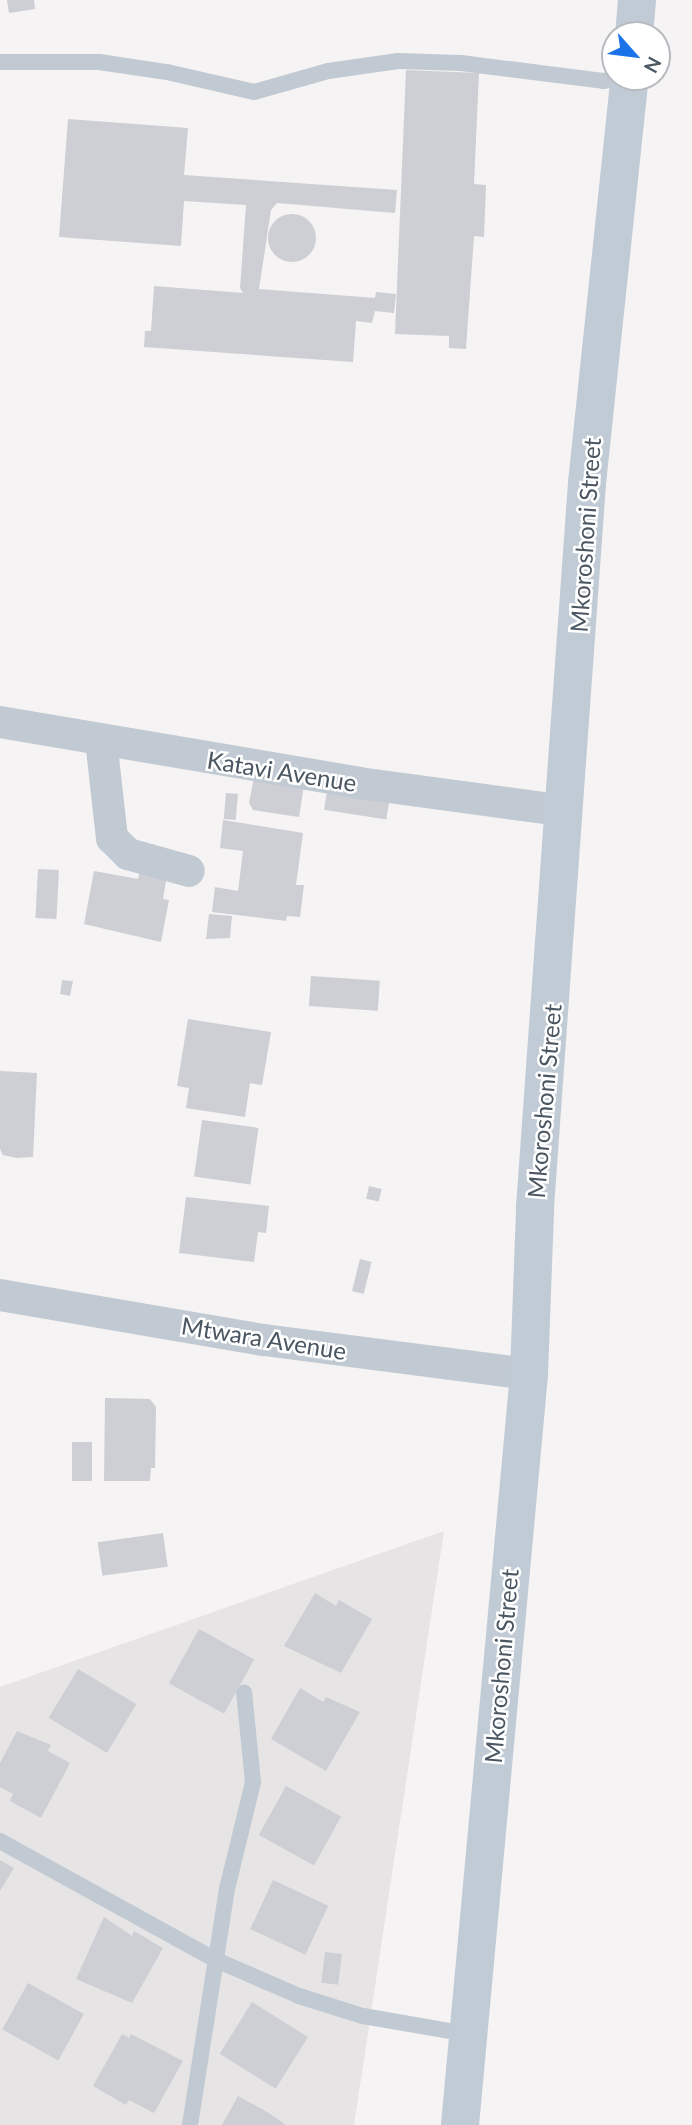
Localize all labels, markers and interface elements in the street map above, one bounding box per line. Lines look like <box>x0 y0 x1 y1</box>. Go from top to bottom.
north arrow <box>601 21 671 91</box>
text: N <box>640 53 667 77</box>
street label: Mkoroshoni Street <box>564 437 606 633</box>
street label: Katavi Avenue <box>205 745 359 797</box>
street label: Mkoroshoni Street <box>521 1003 567 1199</box>
street label: Mtwara Avenue <box>179 1311 349 1365</box>
street label: Mkoroshoni Street <box>478 1568 524 1764</box>

